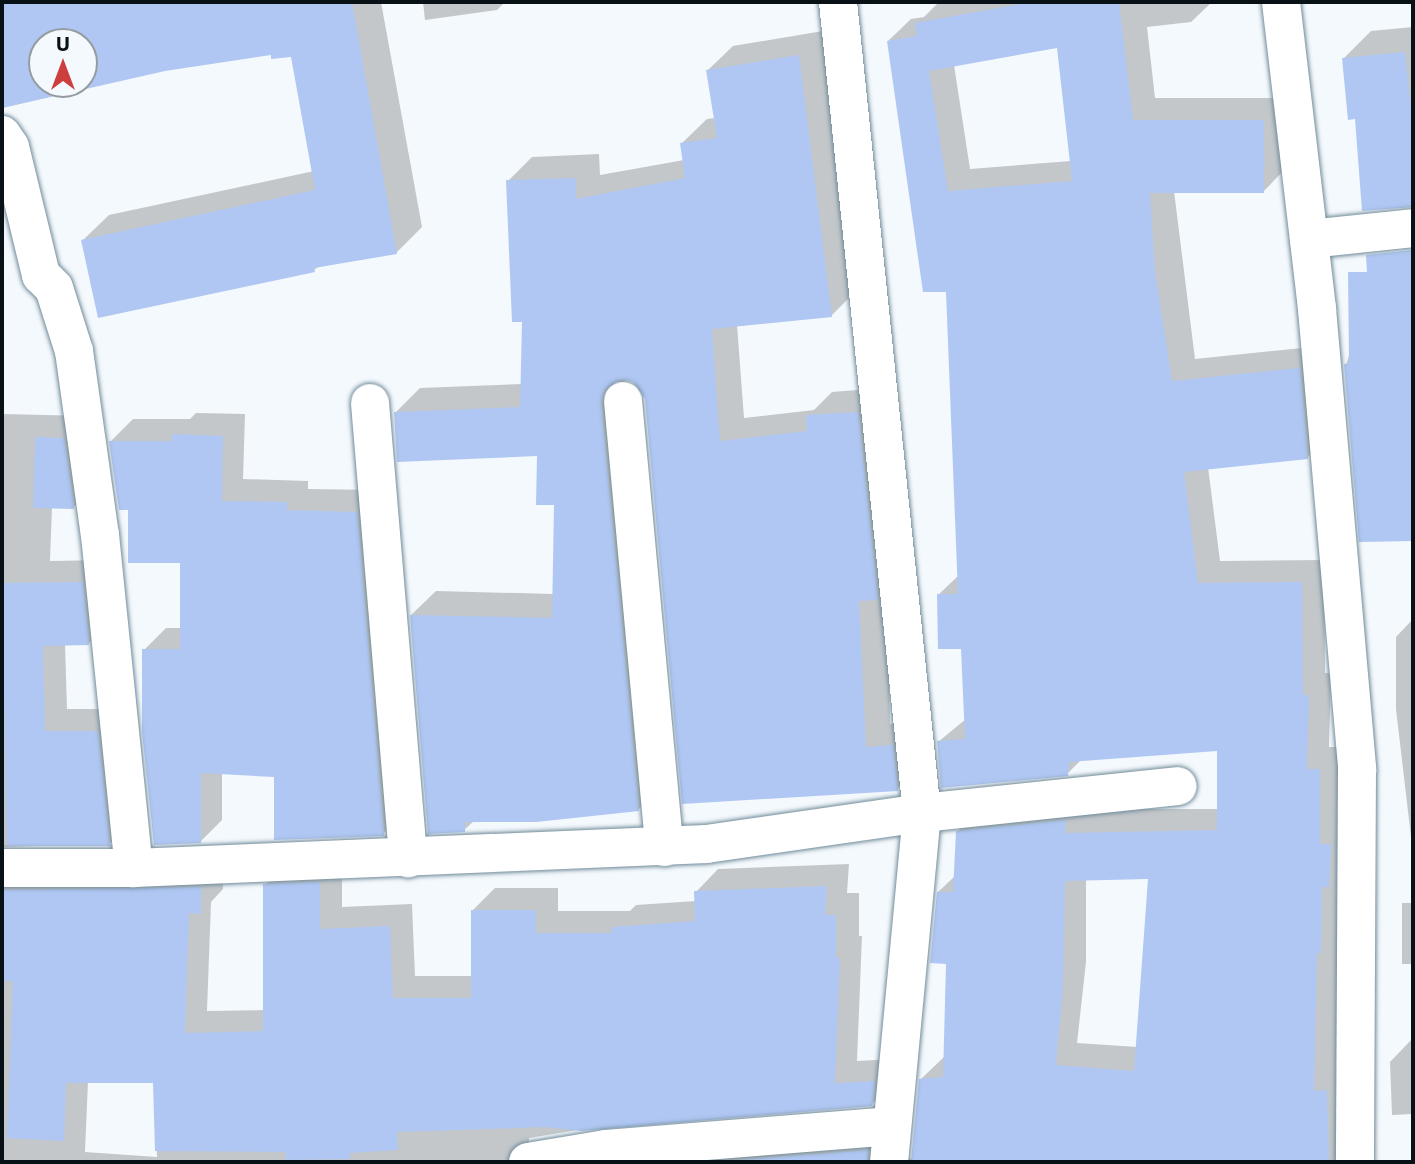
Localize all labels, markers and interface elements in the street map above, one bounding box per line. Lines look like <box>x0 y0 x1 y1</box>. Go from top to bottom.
north arrow <box>28 28 98 98</box>
text: U <box>56 32 70 55</box>

